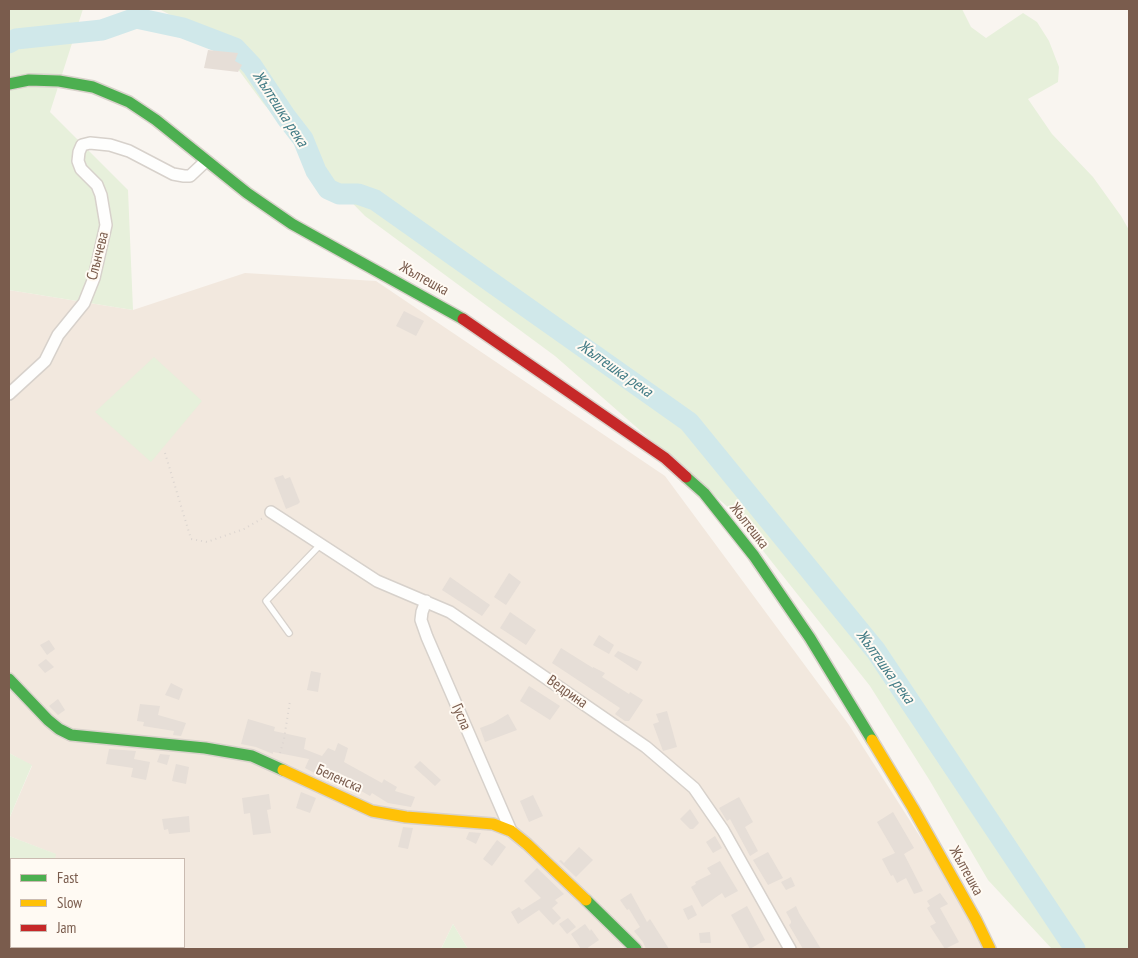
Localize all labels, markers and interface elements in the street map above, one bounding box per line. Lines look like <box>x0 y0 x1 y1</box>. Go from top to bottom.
water label: Жълтешка река <box>248 68 312 150</box>
street label: Слънчева <box>83 230 113 282</box>
street label: Жълтешка <box>396 258 452 300</box>
water label: Жълтешка река <box>574 336 656 402</box>
street label: Жълтешка <box>725 499 773 553</box>
water label: Жълтешка река <box>852 626 918 708</box>
street label: Ведрина <box>543 672 591 712</box>
street label: Гусла <box>447 701 475 733</box>
street label: Беленска <box>313 761 365 797</box>
street label: Жълтешка <box>945 843 987 899</box>
legend <box>10 858 185 948</box>
text: Fast <box>57 868 78 887</box>
text: Slow <box>57 893 82 912</box>
text: Jam <box>57 918 76 937</box>

